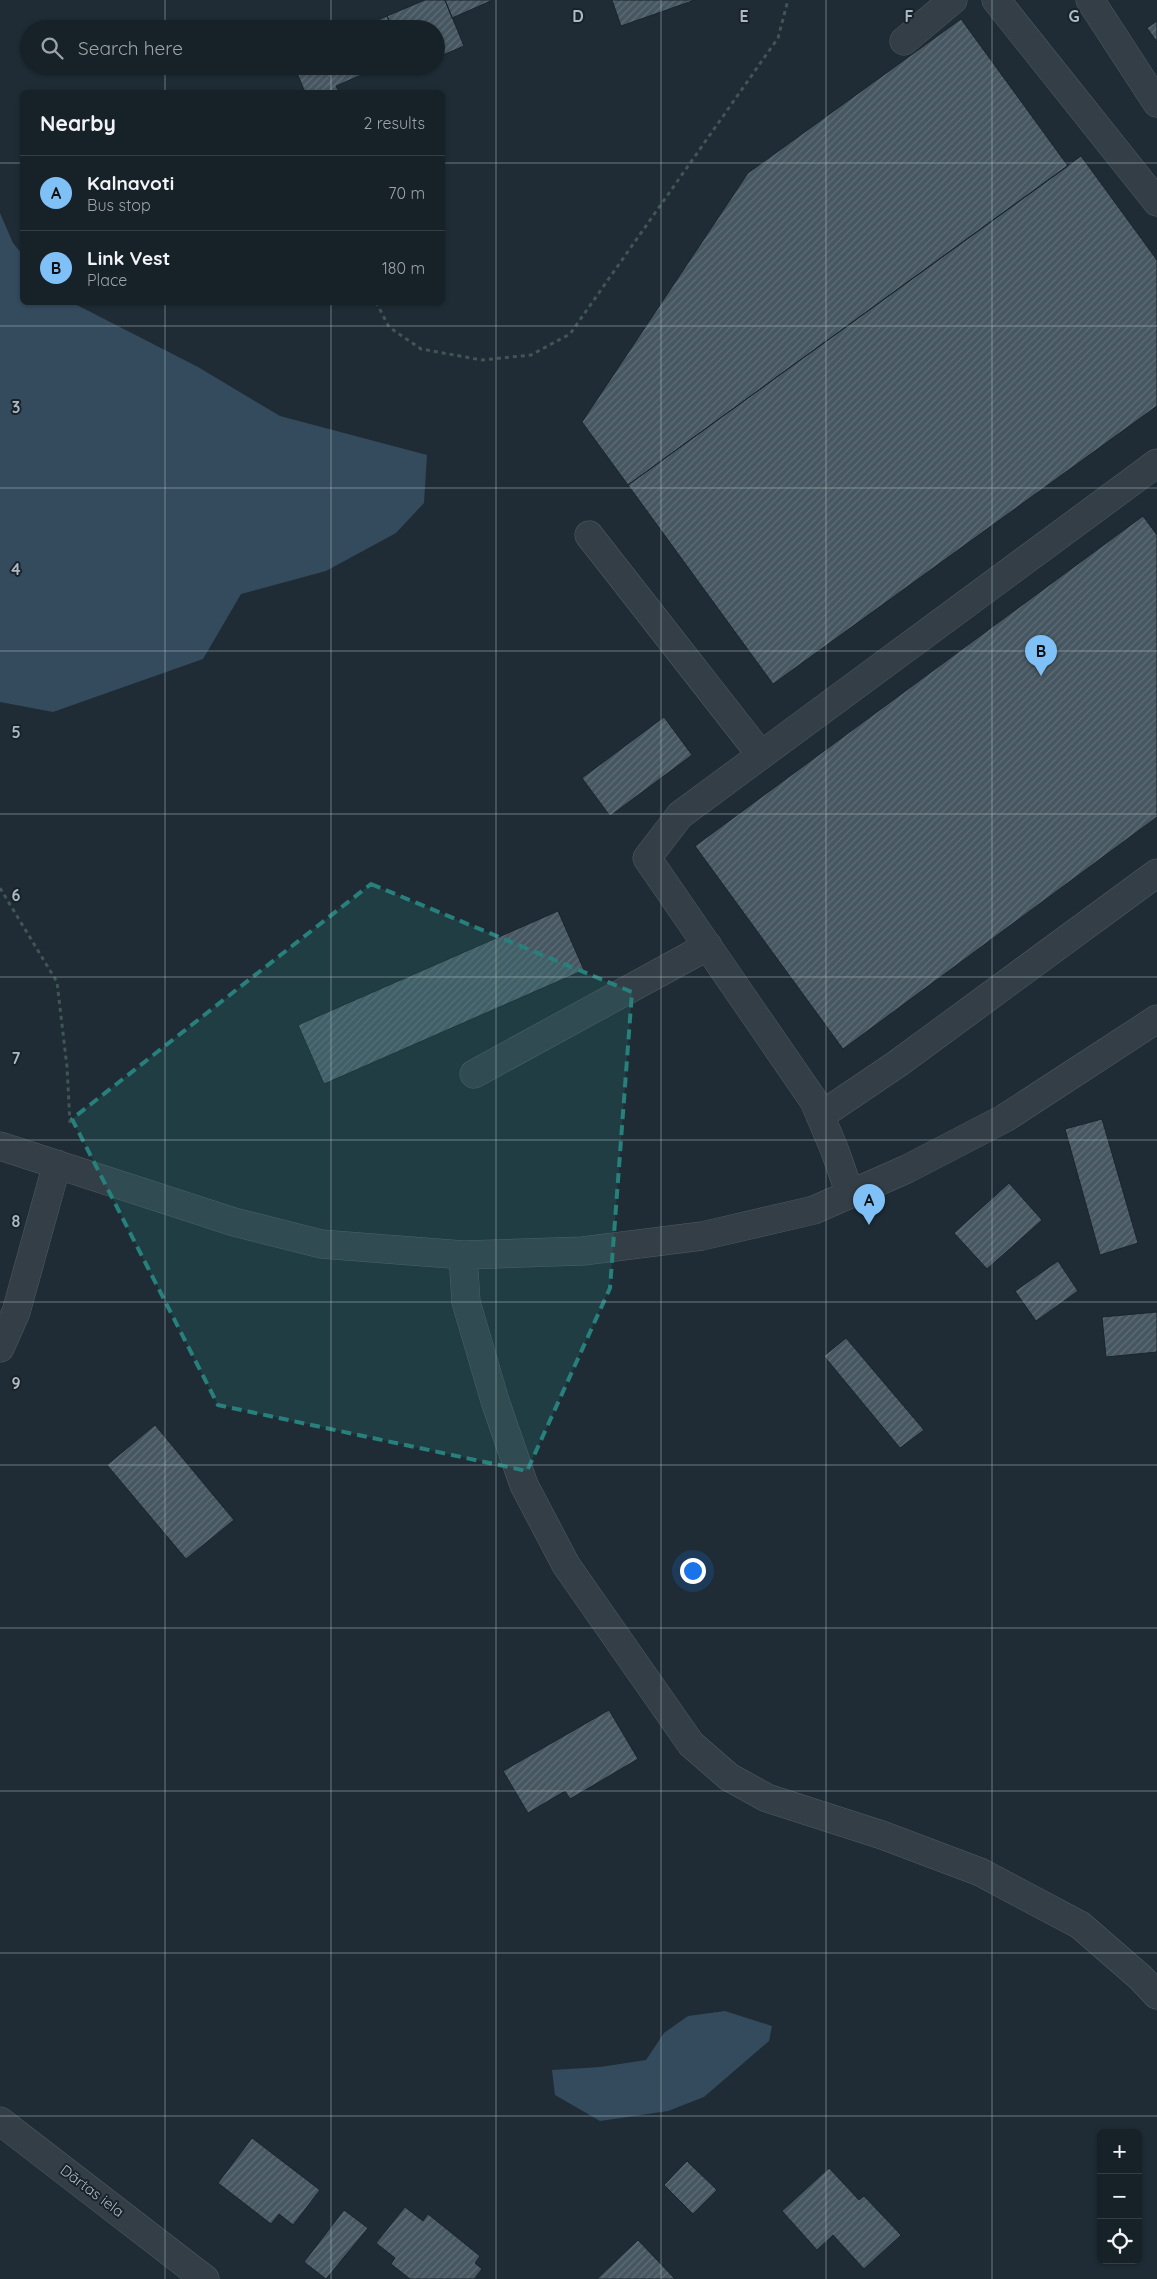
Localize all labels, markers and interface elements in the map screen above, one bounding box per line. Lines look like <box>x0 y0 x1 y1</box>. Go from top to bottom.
text: D <box>572 6 584 26</box>
text: E <box>739 6 749 26</box>
text: F <box>905 6 914 26</box>
text: G <box>1068 6 1080 26</box>
search box <box>20 20 445 75</box>
icon: search <box>38 34 66 62</box>
text: Search here <box>78 36 183 60</box>
text: Nearby <box>40 110 116 136</box>
text: 2 results <box>363 113 425 133</box>
text: Kalnavoti <box>87 171 174 195</box>
text: A <box>51 183 61 203</box>
text: 70 m <box>388 183 425 203</box>
text: Bus stop <box>87 195 151 215</box>
text: Link Vest <box>87 246 170 270</box>
text: B <box>51 258 61 278</box>
text: 180 m <box>382 258 425 278</box>
text: Place <box>87 270 127 290</box>
text: 3 <box>12 397 20 417</box>
text: 4 <box>11 559 21 579</box>
pin: B <box>1025 635 1057 676</box>
text: 5 <box>11 722 21 742</box>
text: 6 <box>12 885 21 905</box>
text: 7 <box>12 1048 21 1068</box>
pin: A <box>853 1184 885 1225</box>
text: 8 <box>12 1211 21 1231</box>
text: 9 <box>11 1373 21 1393</box>
your location <box>680 1558 706 1584</box>
map controls <box>1097 2129 1142 2264</box>
button: + <box>1097 2129 1142 2174</box>
street label: Dārtas iela <box>57 2160 128 2221</box>
button: − <box>1097 2174 1142 2219</box>
button: locate <box>1097 2219 1142 2264</box>

